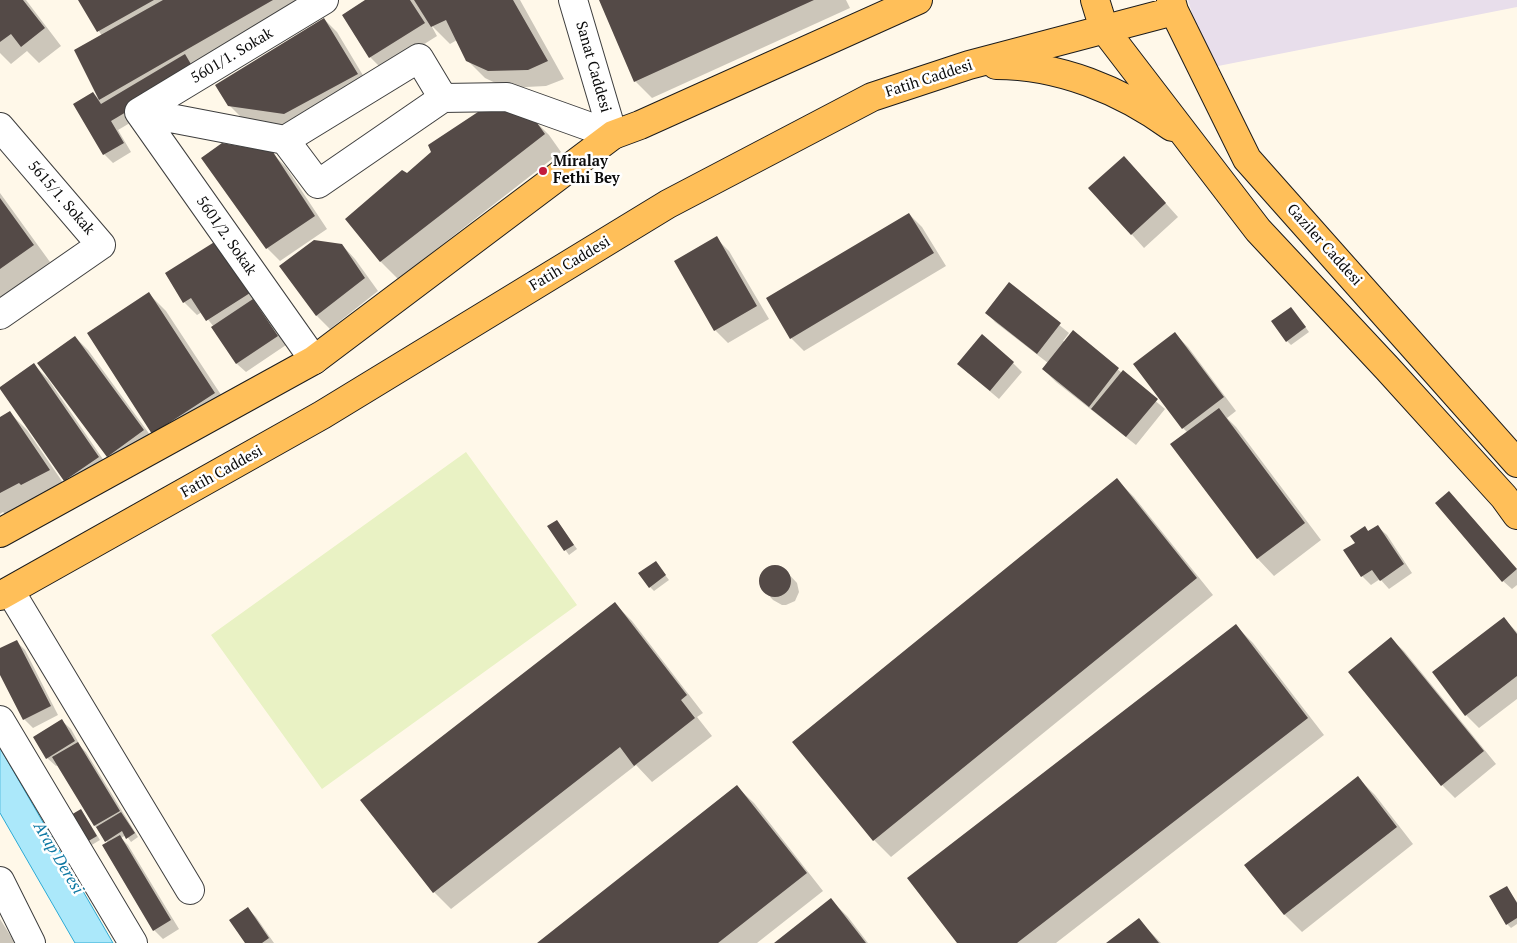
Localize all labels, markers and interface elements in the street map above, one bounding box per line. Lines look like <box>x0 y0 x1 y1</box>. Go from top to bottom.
street label: Sanat Caddesi <box>571 19 615 115</box>
street label: 5601/1. Sokak <box>188 25 276 87</box>
street label: Fatih Caddesi <box>883 56 975 102</box>
place label: Miralay Fethi Bey <box>553 153 620 188</box>
street label: 5615/1. Sokak <box>24 157 98 239</box>
marker: Miralay Fethi Bey <box>537 165 549 177</box>
street label: 5601/2. Sokak <box>192 193 260 279</box>
street label: Gaziler Caddesi <box>1283 200 1365 290</box>
street label: Fatih Caddesi <box>526 233 614 295</box>
street label: Fatih Caddesi <box>178 442 266 502</box>
water label: Arap Deresi <box>29 818 87 898</box>

